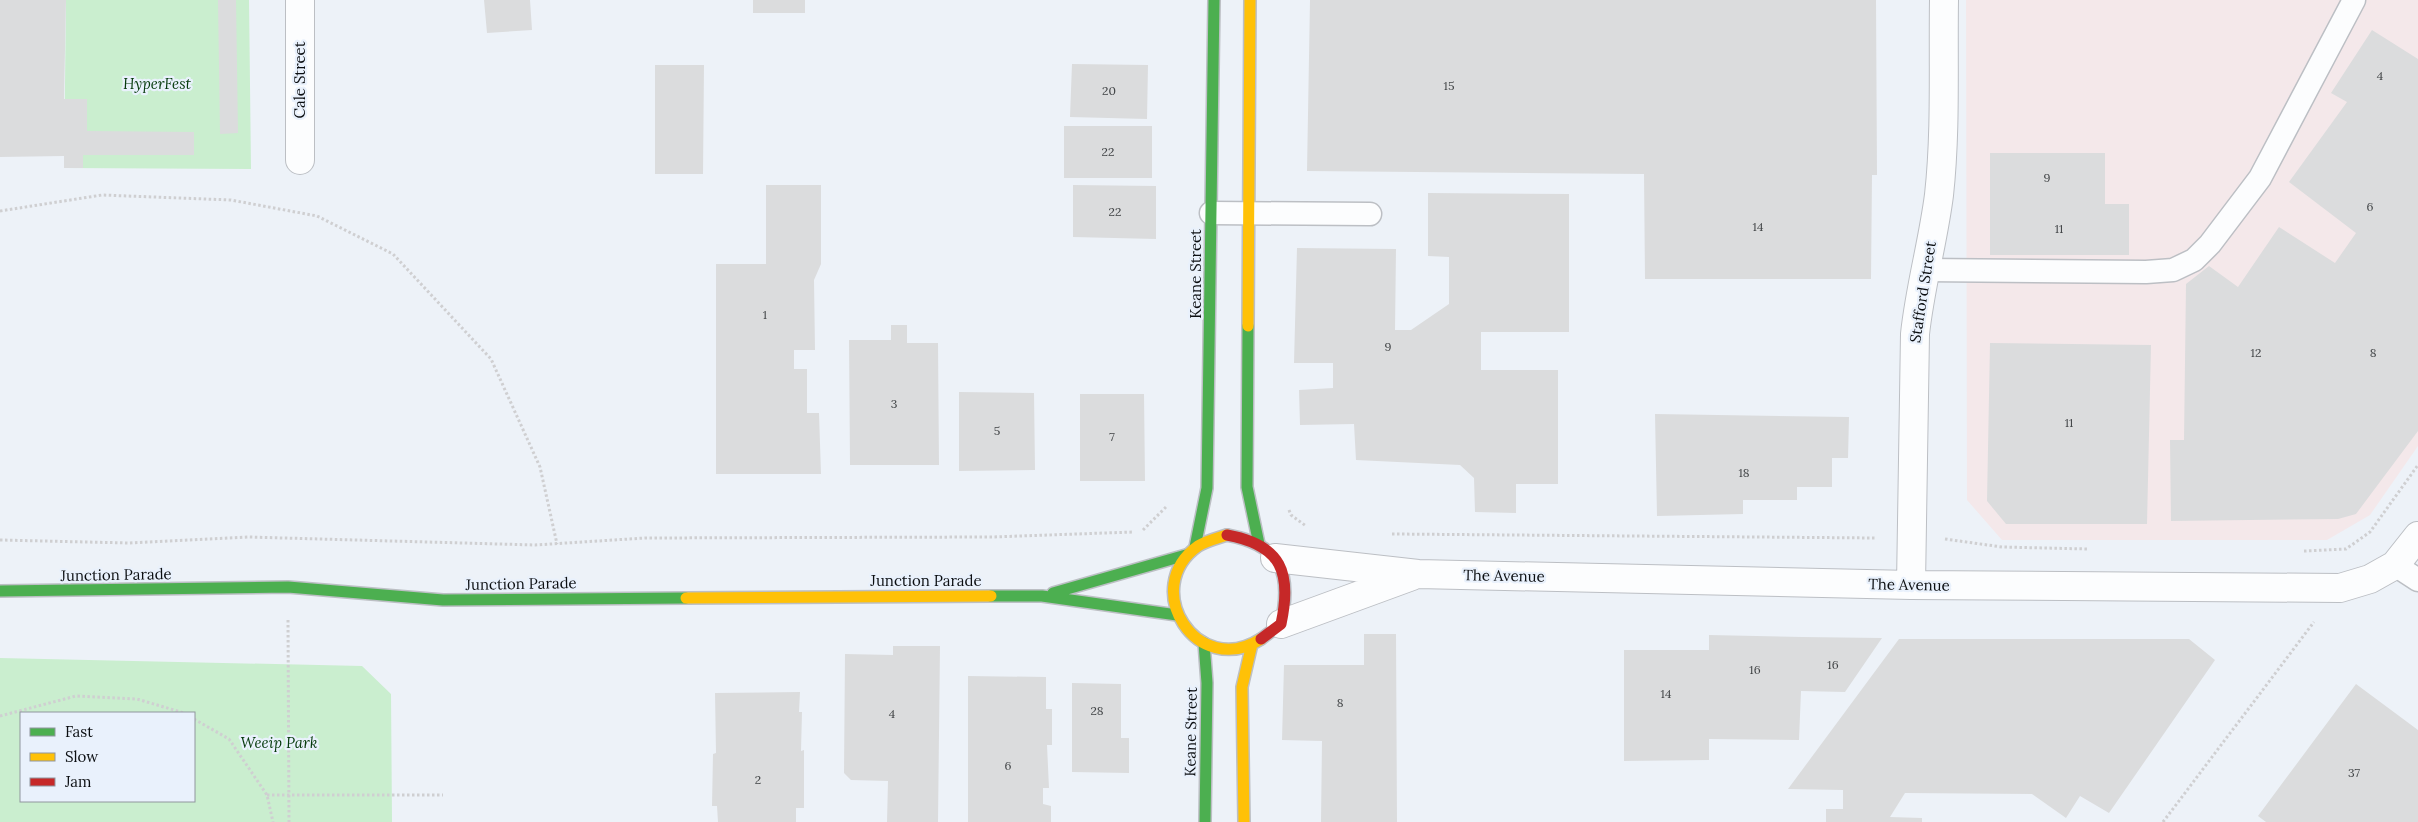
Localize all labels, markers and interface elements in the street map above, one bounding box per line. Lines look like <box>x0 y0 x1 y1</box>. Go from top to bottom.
street label: Cale Street <box>290 41 309 118</box>
house number: 4 <box>2377 68 2384 83</box>
park label: HyperFest <box>123 74 192 93</box>
house number: 15 <box>1444 78 1454 93</box>
house number: 20 <box>1102 83 1116 98</box>
house number: 22 <box>1102 144 1114 159</box>
house number: 9 <box>2044 170 2051 185</box>
house number: 6 <box>2367 199 2374 214</box>
house number: 22 <box>1109 204 1121 219</box>
house number: 14 <box>1753 219 1764 234</box>
house number: 11 <box>2055 221 2063 236</box>
street label: Keane Street <box>1186 229 1205 319</box>
street label: Stafford Street <box>1905 239 1940 344</box>
house number: 1 <box>763 307 767 322</box>
house number: 9 <box>1385 339 1392 354</box>
house number: 12 <box>2251 345 2261 360</box>
house number: 8 <box>2370 345 2377 360</box>
house number: 3 <box>891 396 898 411</box>
house number: 11 <box>2065 415 2073 430</box>
house number: 5 <box>994 423 1000 438</box>
house number: 7 <box>1109 429 1115 444</box>
house number: 18 <box>1738 465 1750 480</box>
street label: Junction Parade <box>59 564 172 585</box>
street label: The Avenue <box>1463 565 1545 586</box>
street label: Junction Parade <box>869 571 982 590</box>
street label: Junction Parade <box>464 573 577 594</box>
street label: The Avenue <box>1868 574 1950 595</box>
house number: 16 <box>1827 657 1839 672</box>
house number: 16 <box>1749 662 1761 677</box>
house number: 14 <box>1661 686 1672 701</box>
street label: Keane Street <box>1180 687 1201 777</box>
house number: 8 <box>1337 695 1344 710</box>
house number: 28 <box>1090 703 1104 718</box>
house number: 4 <box>889 706 896 721</box>
legend <box>20 712 195 802</box>
text: Fast <box>65 722 93 741</box>
park label: Weeip Park <box>240 733 318 752</box>
text: Slow <box>65 747 98 766</box>
house number: 6 <box>1005 758 1012 773</box>
house number: 37 <box>2348 765 2360 780</box>
text: Jam <box>64 772 92 791</box>
house number: 2 <box>755 772 761 787</box>

